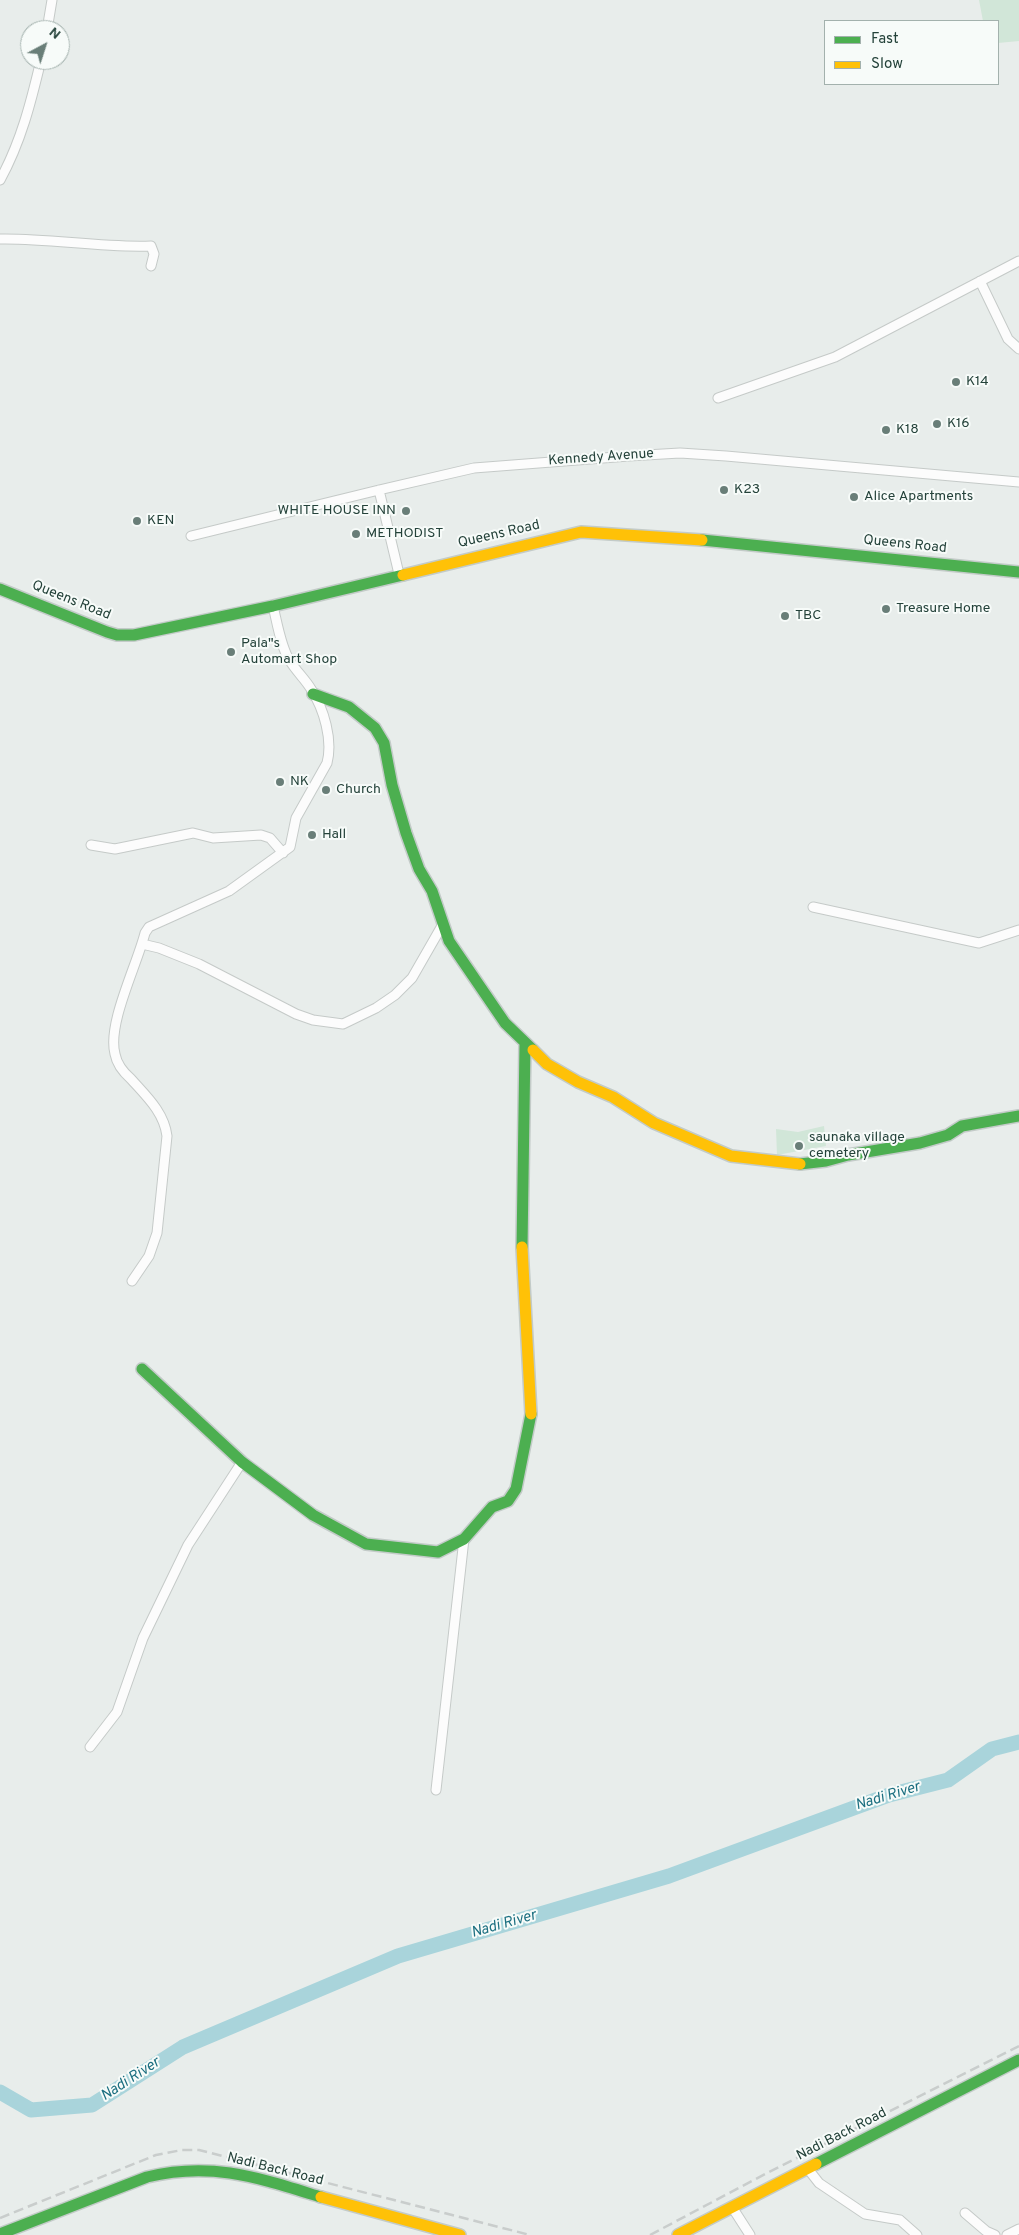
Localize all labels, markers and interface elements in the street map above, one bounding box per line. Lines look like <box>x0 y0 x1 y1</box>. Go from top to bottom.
north arrow <box>20 20 70 70</box>
legend <box>824 20 999 85</box>
text: N <box>45 24 64 44</box>
text: Fast <box>871 30 899 49</box>
text: Slow <box>871 55 903 74</box>
place label: K14 <box>966 374 989 390</box>
marker: K14 <box>950 376 962 388</box>
place label: K16 <box>947 416 970 432</box>
marker: K16 <box>931 418 943 430</box>
place label: K18 <box>896 422 919 438</box>
marker: K18 <box>880 424 892 436</box>
street label: Kennedy Avenue <box>548 446 654 470</box>
place label: K23 <box>734 482 760 498</box>
marker: K23 <box>718 484 730 496</box>
place label: Alice Apartments <box>864 489 973 505</box>
marker: Alice Apartments <box>848 491 860 503</box>
place label: WHITE HOUSE INN <box>278 503 396 519</box>
marker: WHITE HOUSE INN <box>400 505 412 517</box>
place label: KEN <box>147 513 174 529</box>
marker: KEN <box>131 515 143 527</box>
street label: Queens Road <box>456 517 542 553</box>
place label: METHODIST <box>366 526 443 542</box>
marker: METHODIST <box>350 528 362 540</box>
street label: Queens Road <box>863 532 947 558</box>
street label: Queens Road <box>29 578 113 624</box>
place label: Treasure Home <box>896 601 990 617</box>
marker: Treasure Home <box>880 603 892 615</box>
place label: TBC <box>795 608 821 624</box>
marker: TBC <box>779 610 791 622</box>
place label: Pala"s Automart Shop <box>241 636 337 669</box>
marker: Pala"s Automart Shop <box>225 646 237 658</box>
place label: NK <box>290 774 309 790</box>
marker: NK <box>274 776 286 788</box>
place label: Church <box>336 782 381 798</box>
marker: Church <box>320 784 332 796</box>
place label: Hall <box>322 827 346 843</box>
marker: Hall <box>306 829 318 841</box>
place label: saunaka village cemetery <box>809 1130 905 1162</box>
marker: saunaka village cemetery <box>793 1140 805 1152</box>
water label: Nadi River <box>853 1779 923 1815</box>
water label: Nadi River <box>469 1907 539 1943</box>
water label: Nadi River <box>98 2054 164 2106</box>
street label: Nadi Back Road <box>794 2105 890 2165</box>
street label: Nadi Back Road <box>225 2150 325 2190</box>

